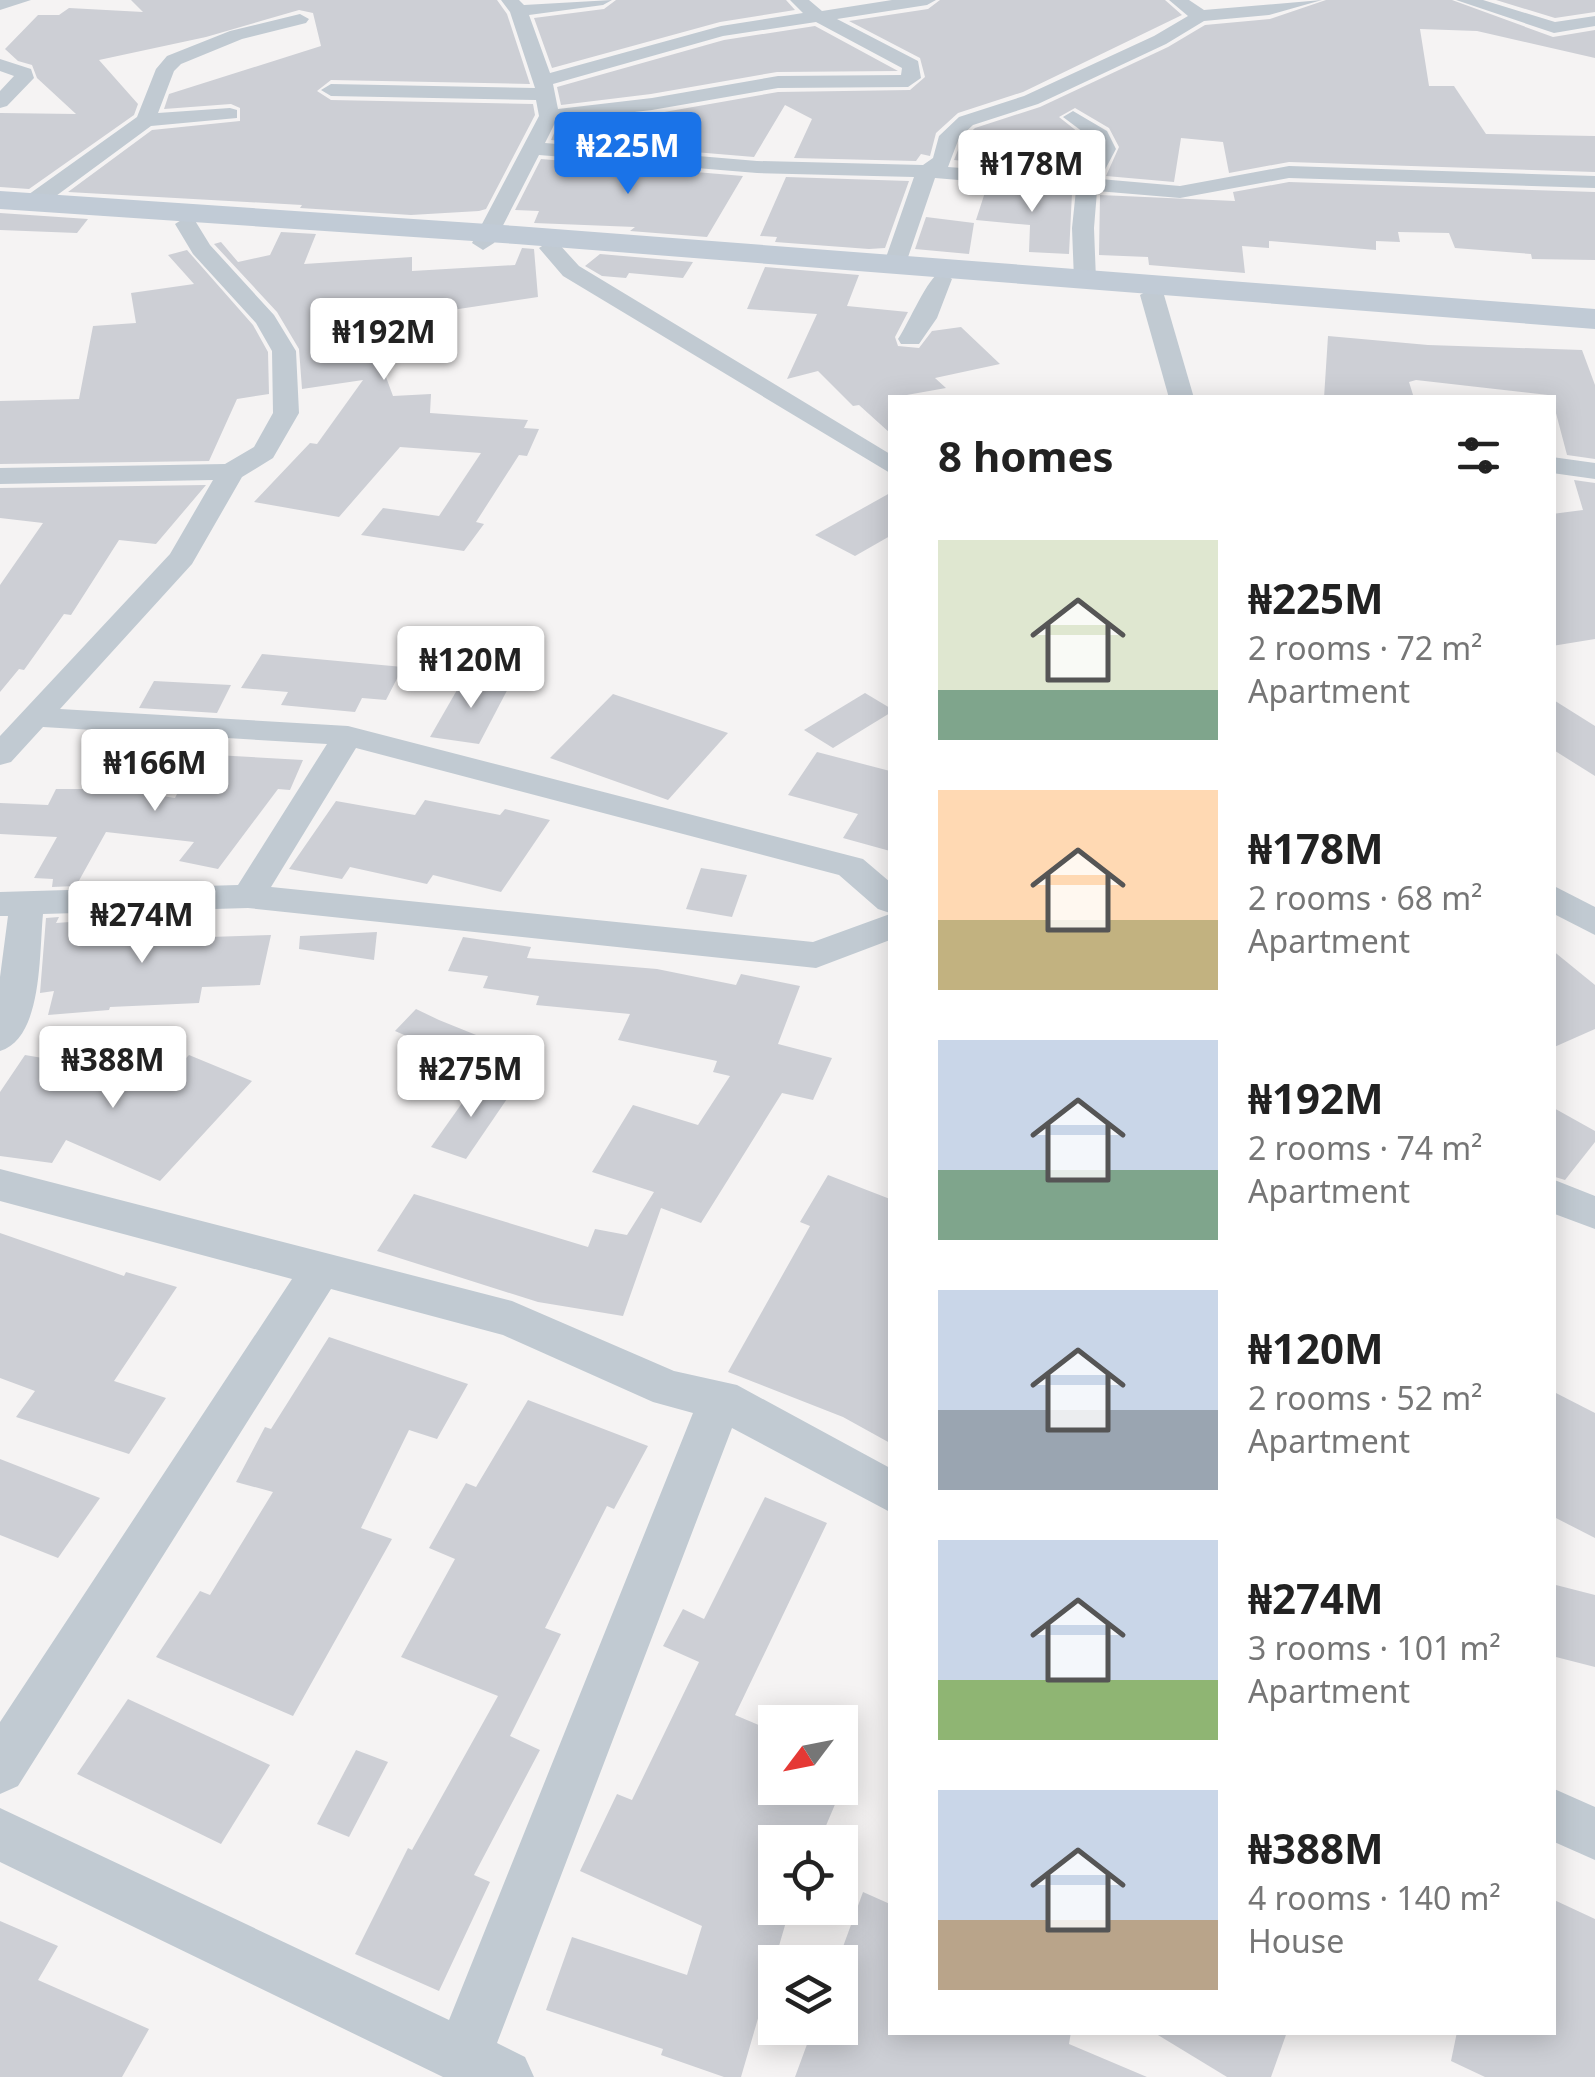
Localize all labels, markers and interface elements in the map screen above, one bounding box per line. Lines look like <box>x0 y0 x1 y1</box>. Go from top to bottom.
pin: ₦225M <box>558 112 698 197</box>
text: ₦225M <box>576 123 680 166</box>
pin: ₦178M <box>962 130 1102 215</box>
text: ₦178M <box>980 141 1084 184</box>
pin: ₦192M <box>314 298 454 383</box>
text: ₦192M <box>332 309 436 352</box>
text: 8 homes <box>938 427 1114 484</box>
icon: filters <box>1451 428 1506 483</box>
text: ₦225M <box>1248 569 1384 626</box>
icon: home <box>1018 580 1138 700</box>
pin: ₦120M <box>401 626 541 711</box>
text: 2 rooms · 72 m² <box>1248 626 1482 669</box>
text: ₦120M <box>419 637 523 680</box>
text: Apartment <box>1248 669 1410 712</box>
pin: ₦166M <box>85 729 225 814</box>
text: ₦166M <box>103 740 207 783</box>
text: ₦178M <box>1248 819 1384 876</box>
icon: home <box>1018 830 1138 950</box>
text: 2 rooms · 68 m² <box>1248 876 1482 919</box>
pin: ₦274M <box>72 881 212 966</box>
text: ₦274M <box>90 892 194 935</box>
text: Apartment <box>1248 919 1410 962</box>
pin: ₦388M <box>43 1026 183 1111</box>
pin: ₦275M <box>401 1035 541 1120</box>
text: ₦388M <box>61 1037 165 1080</box>
text: ₦275M <box>419 1046 523 1089</box>
text: ₦192M <box>1248 1069 1384 1126</box>
icon: home <box>1018 1080 1138 1200</box>
text: 2 rooms · 74 m² <box>1248 1126 1482 1169</box>
text: Apartment <box>1248 1169 1410 1212</box>
text: ₦120M <box>1248 1319 1384 1376</box>
icon: home <box>1018 1330 1138 1450</box>
text: 2 rooms · 52 m² <box>1248 1376 1482 1419</box>
text: Apartment <box>1248 1419 1410 1462</box>
text: ₦274M <box>1248 1569 1384 1626</box>
icon: home <box>1018 1580 1138 1700</box>
text: 3 rooms · 101 m² <box>1248 1626 1501 1669</box>
text: Apartment <box>1248 1669 1410 1712</box>
north arrow <box>758 1705 858 1805</box>
map controls <box>758 1705 858 2045</box>
text: ₦388M <box>1248 1819 1384 1876</box>
button: locate <box>758 1825 858 1925</box>
icon: home <box>1018 1830 1138 1950</box>
text: 4 rooms · 140 m² <box>1248 1876 1501 1919</box>
text: House <box>1248 1919 1344 1962</box>
button: layers <box>758 1945 858 2045</box>

